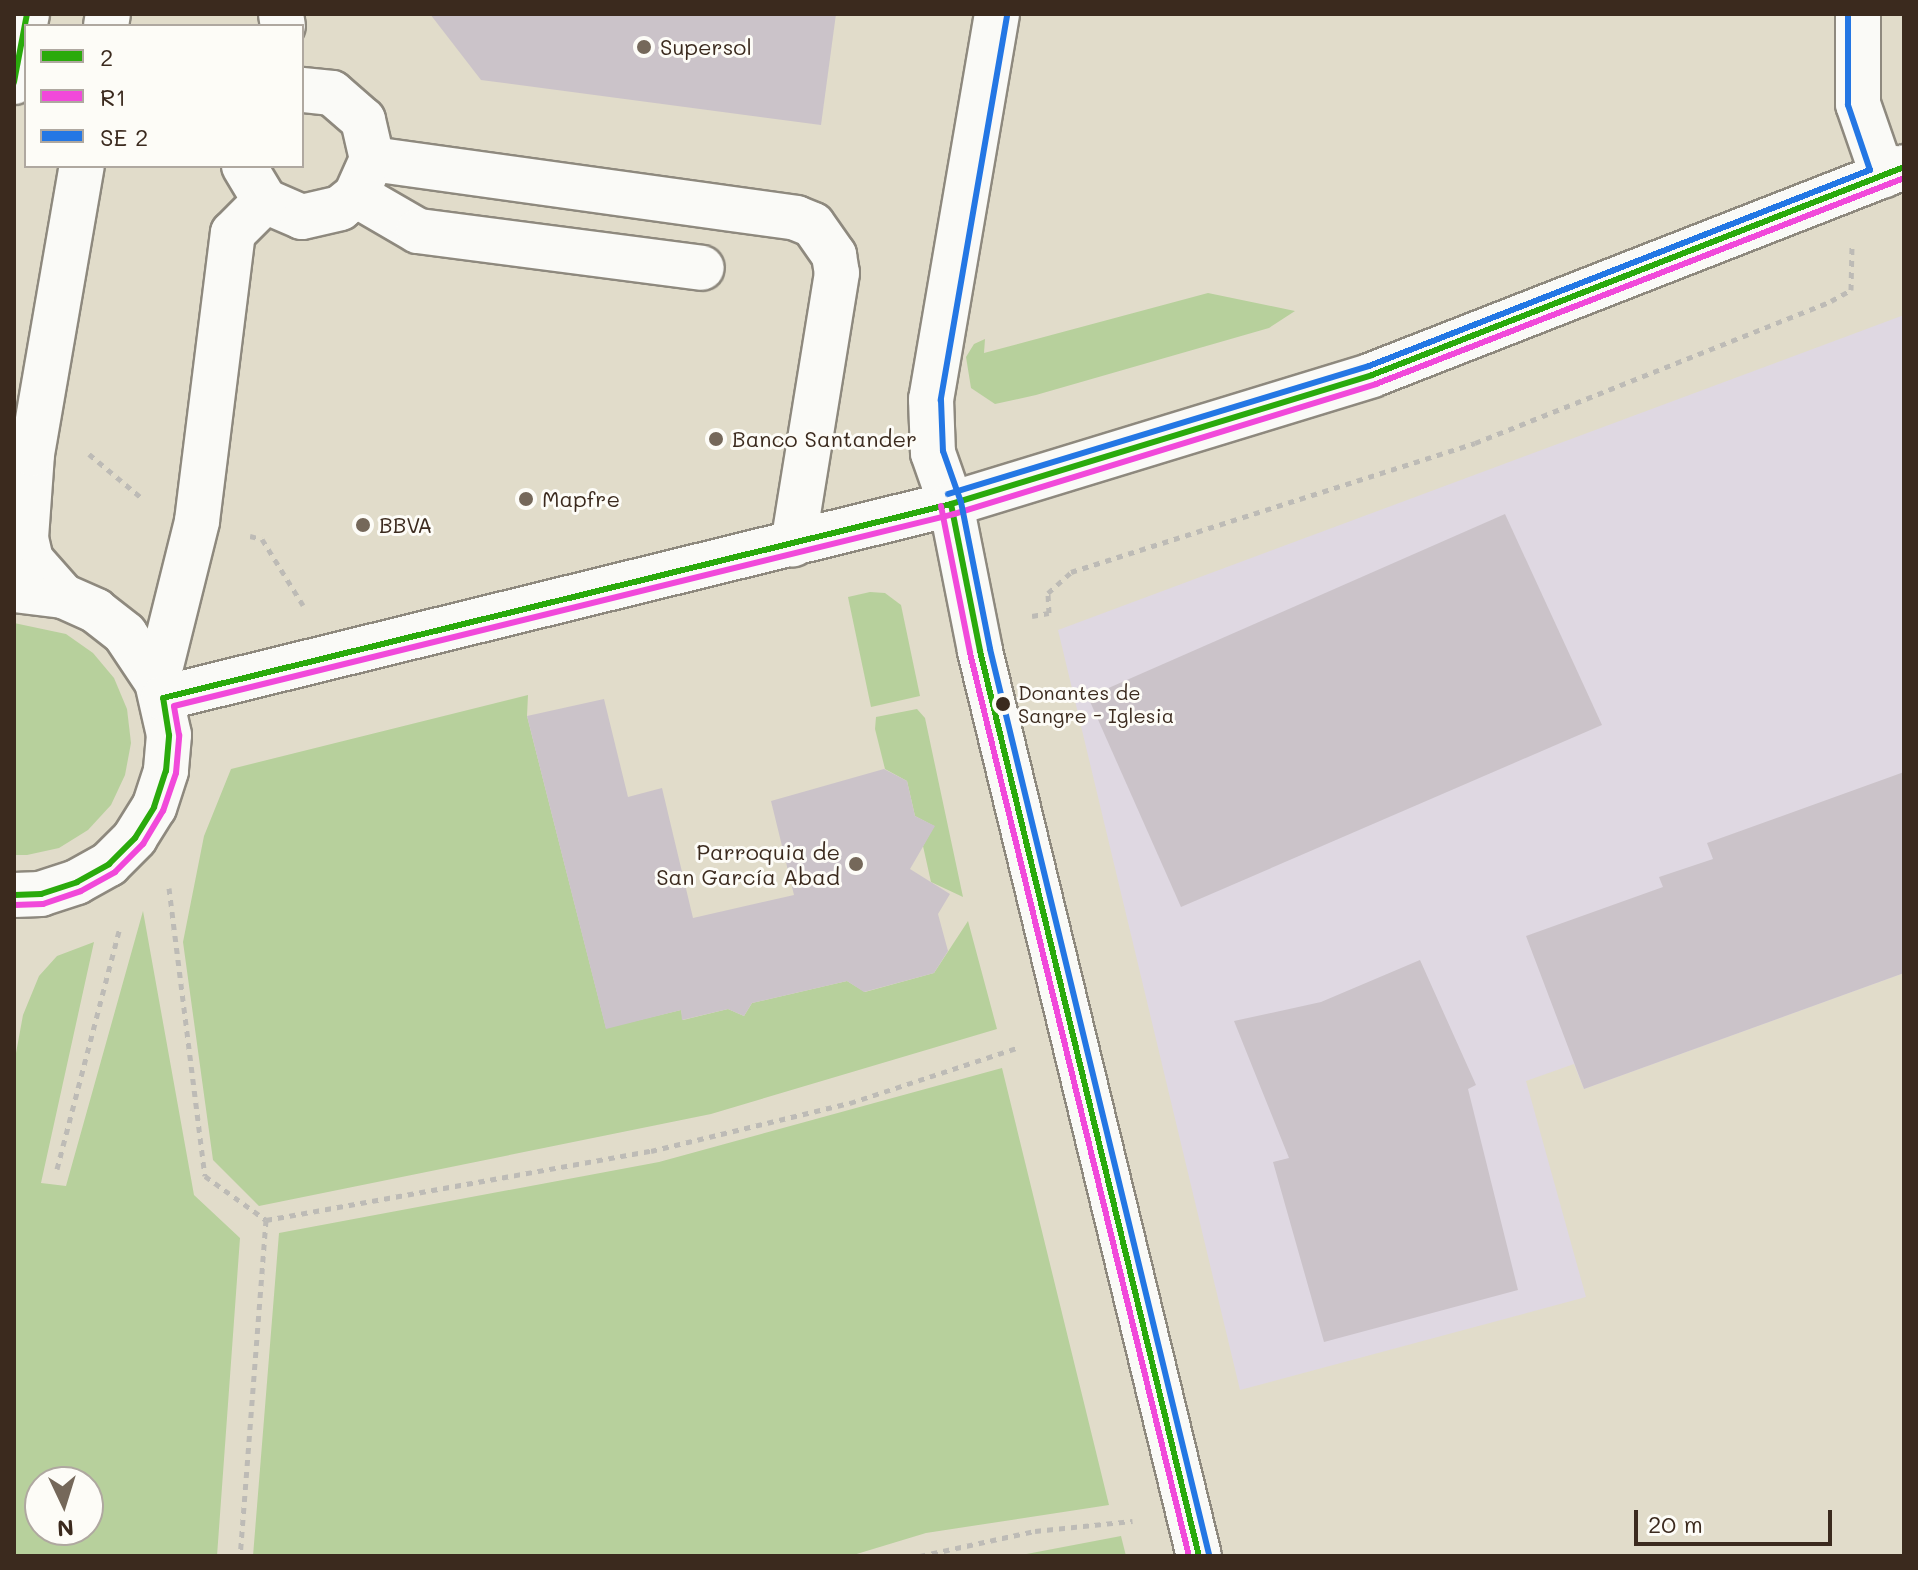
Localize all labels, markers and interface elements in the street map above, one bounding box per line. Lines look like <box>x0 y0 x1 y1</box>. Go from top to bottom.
legend <box>24 24 304 168</box>
place label: Supersol <box>660 34 752 60</box>
marker: Supersol <box>635 38 653 56</box>
text: 2 <box>100 41 113 72</box>
text: R1 <box>100 81 126 112</box>
text: SE 2 <box>100 121 148 152</box>
place label: Banco Santander <box>732 426 917 452</box>
marker: Banco Santander <box>707 430 725 448</box>
place label: Mapfre <box>542 486 620 512</box>
marker: Mapfre <box>517 490 535 508</box>
place label: BBVA <box>379 512 432 538</box>
marker: BBVA <box>354 516 372 534</box>
place label: Donantes de Sangre - Iglesia <box>1018 680 1174 727</box>
marker: Donantes de Sangre - Iglesia <box>995 696 1011 712</box>
place label: Parroquia de San García Abad <box>656 838 840 890</box>
marker: Parroquia de San García Abad <box>847 855 865 873</box>
north arrow <box>24 1466 104 1546</box>
scale bar <box>1638 1494 1836 1544</box>
text: 20 m <box>1648 1508 1703 1539</box>
text: N <box>56 1513 75 1543</box>

